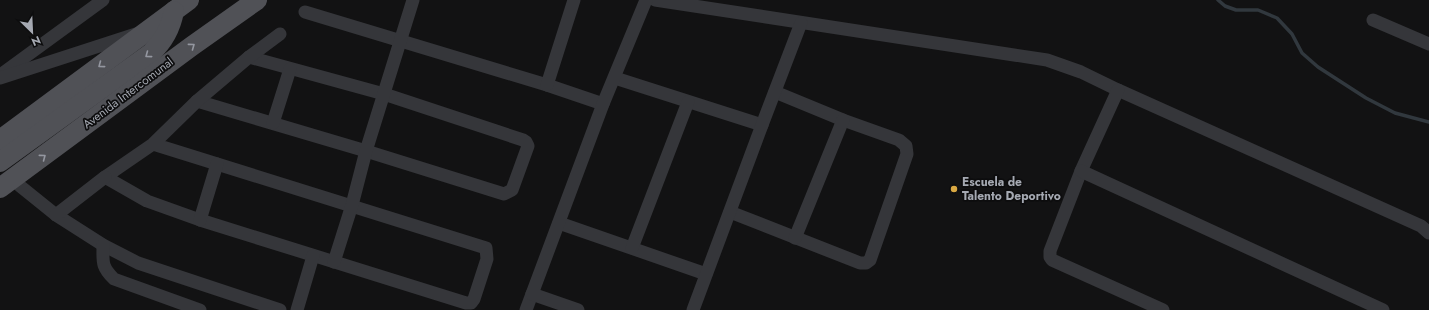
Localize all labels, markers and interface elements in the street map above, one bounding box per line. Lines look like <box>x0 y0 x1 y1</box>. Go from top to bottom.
north arrow <box>12 12 52 52</box>
text: N <box>29 32 43 50</box>
one-way arrow <box>188 43 195 51</box>
one-way arrow <box>145 50 152 57</box>
street label: Avenida Intercomunal <box>79 53 177 133</box>
one-way arrow <box>99 60 106 67</box>
one-way arrow <box>38 155 45 162</box>
place label: Escuela de Talento Deportivo <box>962 173 1061 205</box>
marker: Escuela de Talento Deportivo <box>949 184 959 194</box>

